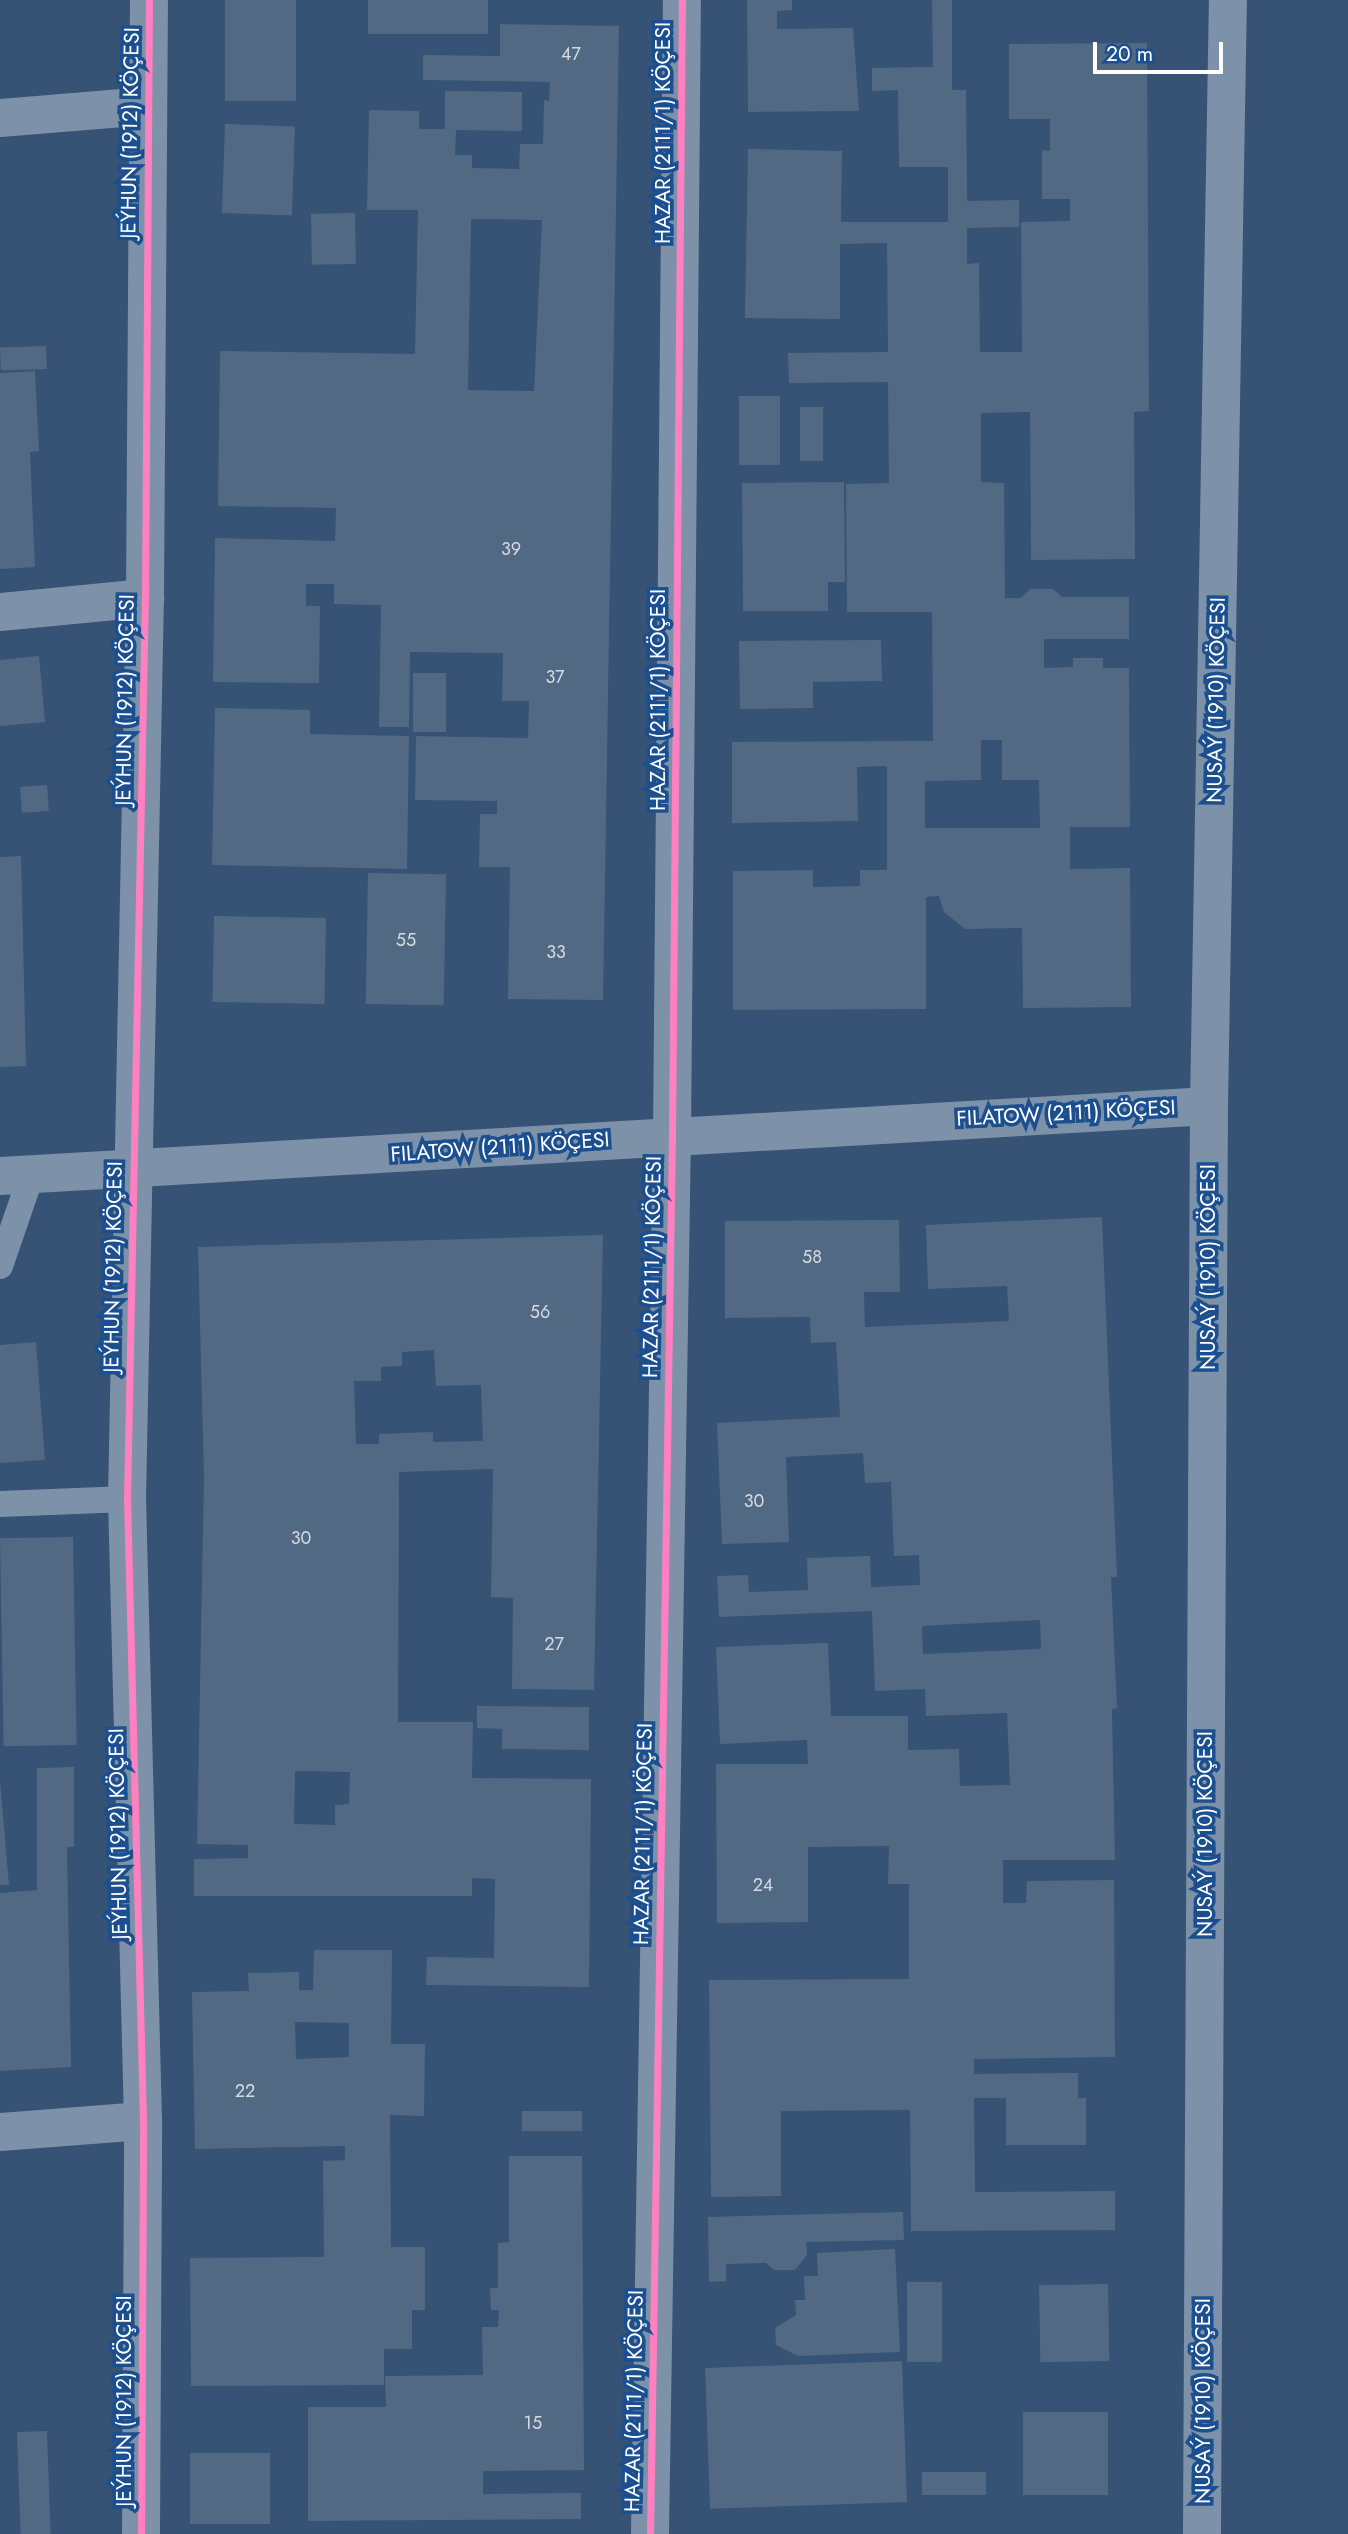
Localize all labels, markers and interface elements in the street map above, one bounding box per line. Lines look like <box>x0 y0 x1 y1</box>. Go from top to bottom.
street label: HAZAR (2111/1) KÖÇESI <box>650 22 676 244</box>
street label: JEÝHUN (1912) KÖÇESI <box>116 27 144 239</box>
scale bar <box>1096 28 1226 72</box>
text: 20 m <box>1106 39 1153 69</box>
house number: 47 <box>561 43 581 65</box>
house number: 39 <box>501 538 521 560</box>
street label: HAZAR (2111/1) KÖÇESI <box>645 589 671 811</box>
street label: JEÝHUN (1912) KÖÇESI <box>111 594 139 806</box>
street label: NUSAÝ (1910) KÖÇESI <box>1202 597 1230 803</box>
house number: 37 <box>545 666 565 688</box>
house number: 55 <box>396 929 416 951</box>
house number: 33 <box>546 941 566 963</box>
street label: FILATOW (2111) KÖÇESI <box>956 1095 1176 1131</box>
street label: FILATOW (2111) KÖÇESI <box>390 1127 610 1167</box>
street label: HAZAR (2111/1) KÖÇESI <box>637 1156 667 1378</box>
street label: JEÝHUN (1912) KÖÇESI <box>99 1161 127 1373</box>
street label: NUSAÝ (1910) KÖÇESI <box>1195 1164 1221 1370</box>
house number: 58 <box>802 1246 822 1268</box>
house number: 56 <box>530 1301 550 1323</box>
house number: 30 <box>744 1490 764 1512</box>
house number: 30 <box>291 1527 311 1549</box>
house number: 27 <box>544 1633 564 1655</box>
street label: HAZAR (2111/1) KÖÇESI <box>628 1723 658 1945</box>
street label: JEÝHUN (1912) KÖÇESI <box>104 1728 132 1940</box>
street label: NUSAÝ (1910) KÖÇESI <box>1192 1731 1218 1937</box>
house number: 24 <box>753 1874 773 1896</box>
house number: 22 <box>235 2080 255 2102</box>
street label: HAZAR (2111/1) KÖÇESI <box>619 2290 649 2512</box>
street label: JEÝHUN (1912) KÖÇESI <box>111 2295 137 2507</box>
street label: NUSAÝ (1910) KÖÇESI <box>1190 2298 1216 2504</box>
house number: 15 <box>524 2412 542 2434</box>

